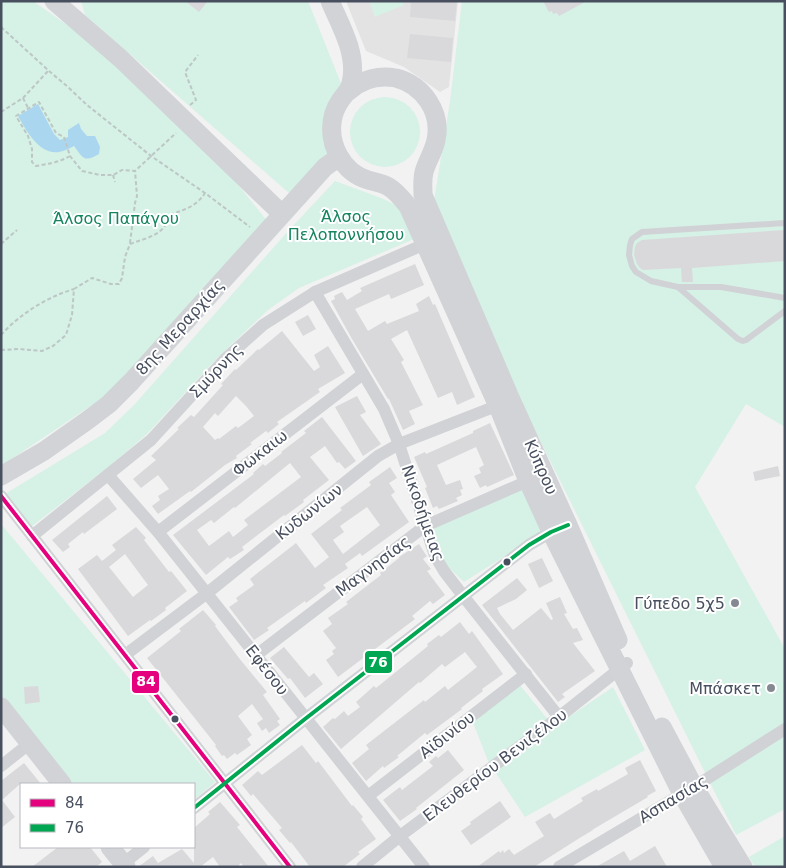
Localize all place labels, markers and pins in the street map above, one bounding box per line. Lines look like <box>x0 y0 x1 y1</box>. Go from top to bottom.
unlabelled marker <box>502 557 512 567</box>
place label: Γύπεδο 5χ5 <box>634 594 725 613</box>
marker: Γύπεδο 5χ5 <box>729 597 741 609</box>
place label: Μπάσκετ <box>689 679 761 698</box>
marker: Μπάσκετ <box>765 682 777 694</box>
unlabelled marker <box>170 714 180 724</box>

